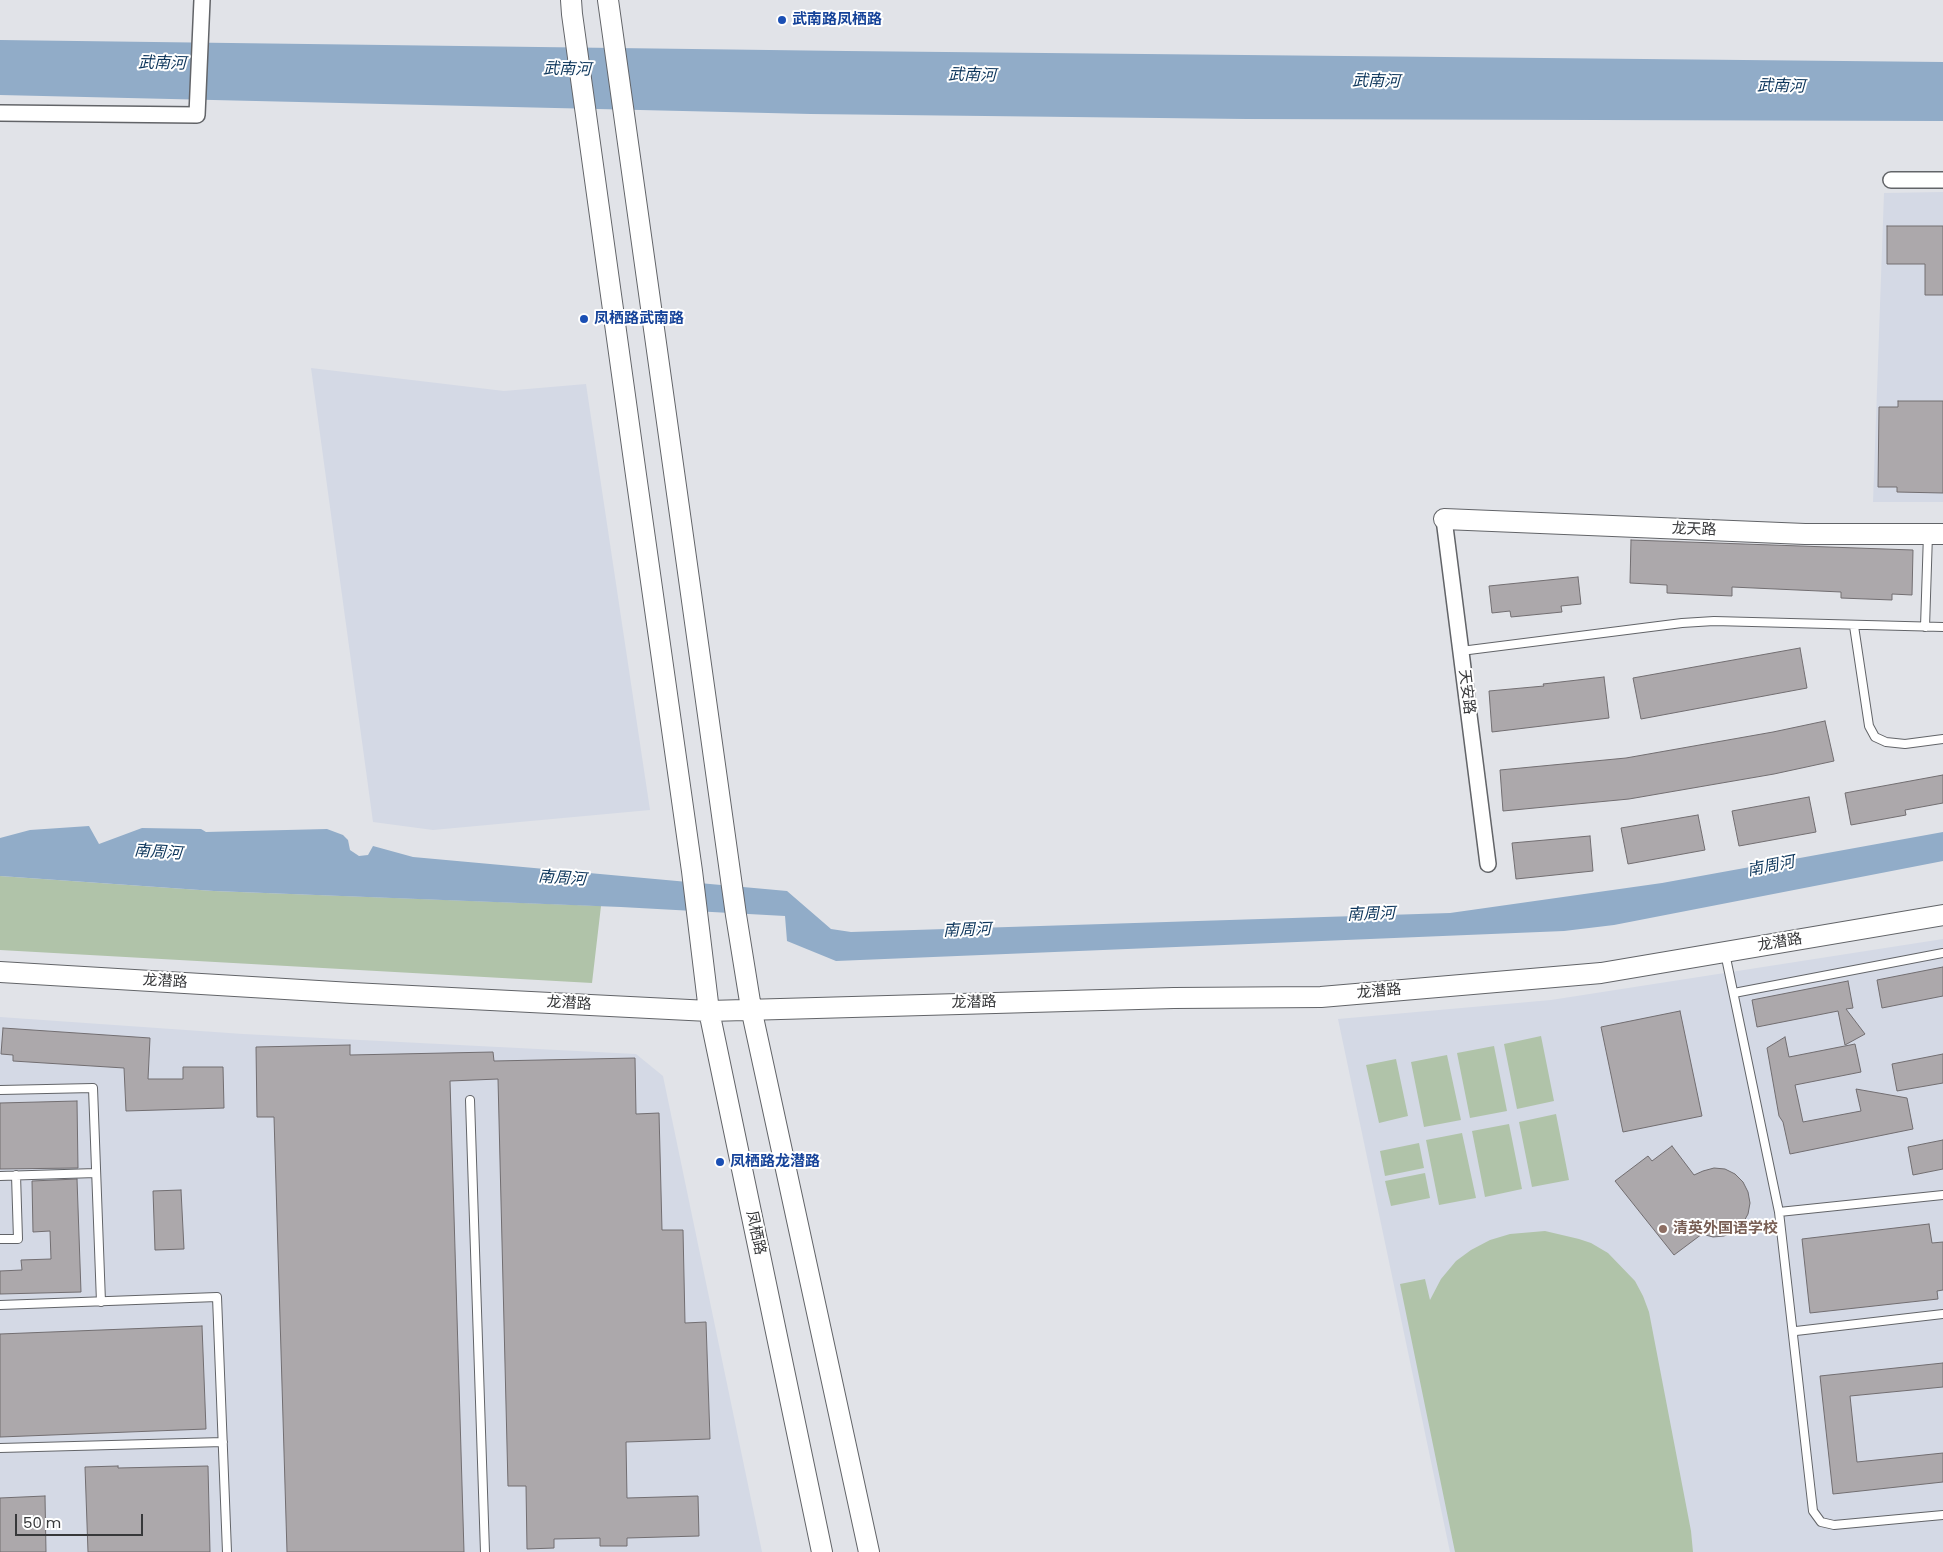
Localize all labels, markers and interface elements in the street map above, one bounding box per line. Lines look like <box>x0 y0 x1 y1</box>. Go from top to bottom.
place label: 武南路凤栖路 <box>792 11 882 29</box>
marker: 武南路凤栖路 <box>776 14 788 26</box>
water label: 武南河 <box>138 54 186 74</box>
water label: 武南河 <box>543 60 591 80</box>
water label: 武南河 <box>948 66 996 86</box>
water label: 武南河 <box>1352 72 1400 92</box>
water label: 武南河 <box>1757 77 1805 97</box>
place label: 凤栖路武南路 <box>594 310 684 328</box>
marker: 凤栖路武南路 <box>578 313 590 325</box>
street label: 龙天路 <box>1671 520 1717 540</box>
street label: 天安路 <box>1454 669 1478 715</box>
water label: 南周河 <box>133 842 183 864</box>
water label: 南周河 <box>1746 853 1796 881</box>
water label: 南周河 <box>537 868 587 890</box>
water label: 南周河 <box>1347 905 1395 925</box>
water label: 南周河 <box>943 921 991 941</box>
street label: 龙潜路 <box>1756 930 1804 956</box>
street label: 龙潜路 <box>142 972 188 992</box>
street label: 龙潜路 <box>1356 981 1402 1003</box>
street label: 龙潜路 <box>546 994 592 1014</box>
street label: 龙潜路 <box>951 994 997 1012</box>
place label: 凤栖路龙潜路 <box>730 1153 820 1171</box>
marker: 凤栖路龙潜路 <box>714 1156 726 1168</box>
street label: 凤栖路 <box>742 1209 768 1257</box>
place label: 清英外国语学校 <box>1673 1220 1778 1238</box>
marker: 清英外国语学校 <box>1657 1223 1669 1235</box>
scale bar <box>18 1504 145 1536</box>
text: 50 m <box>23 1512 61 1533</box>

